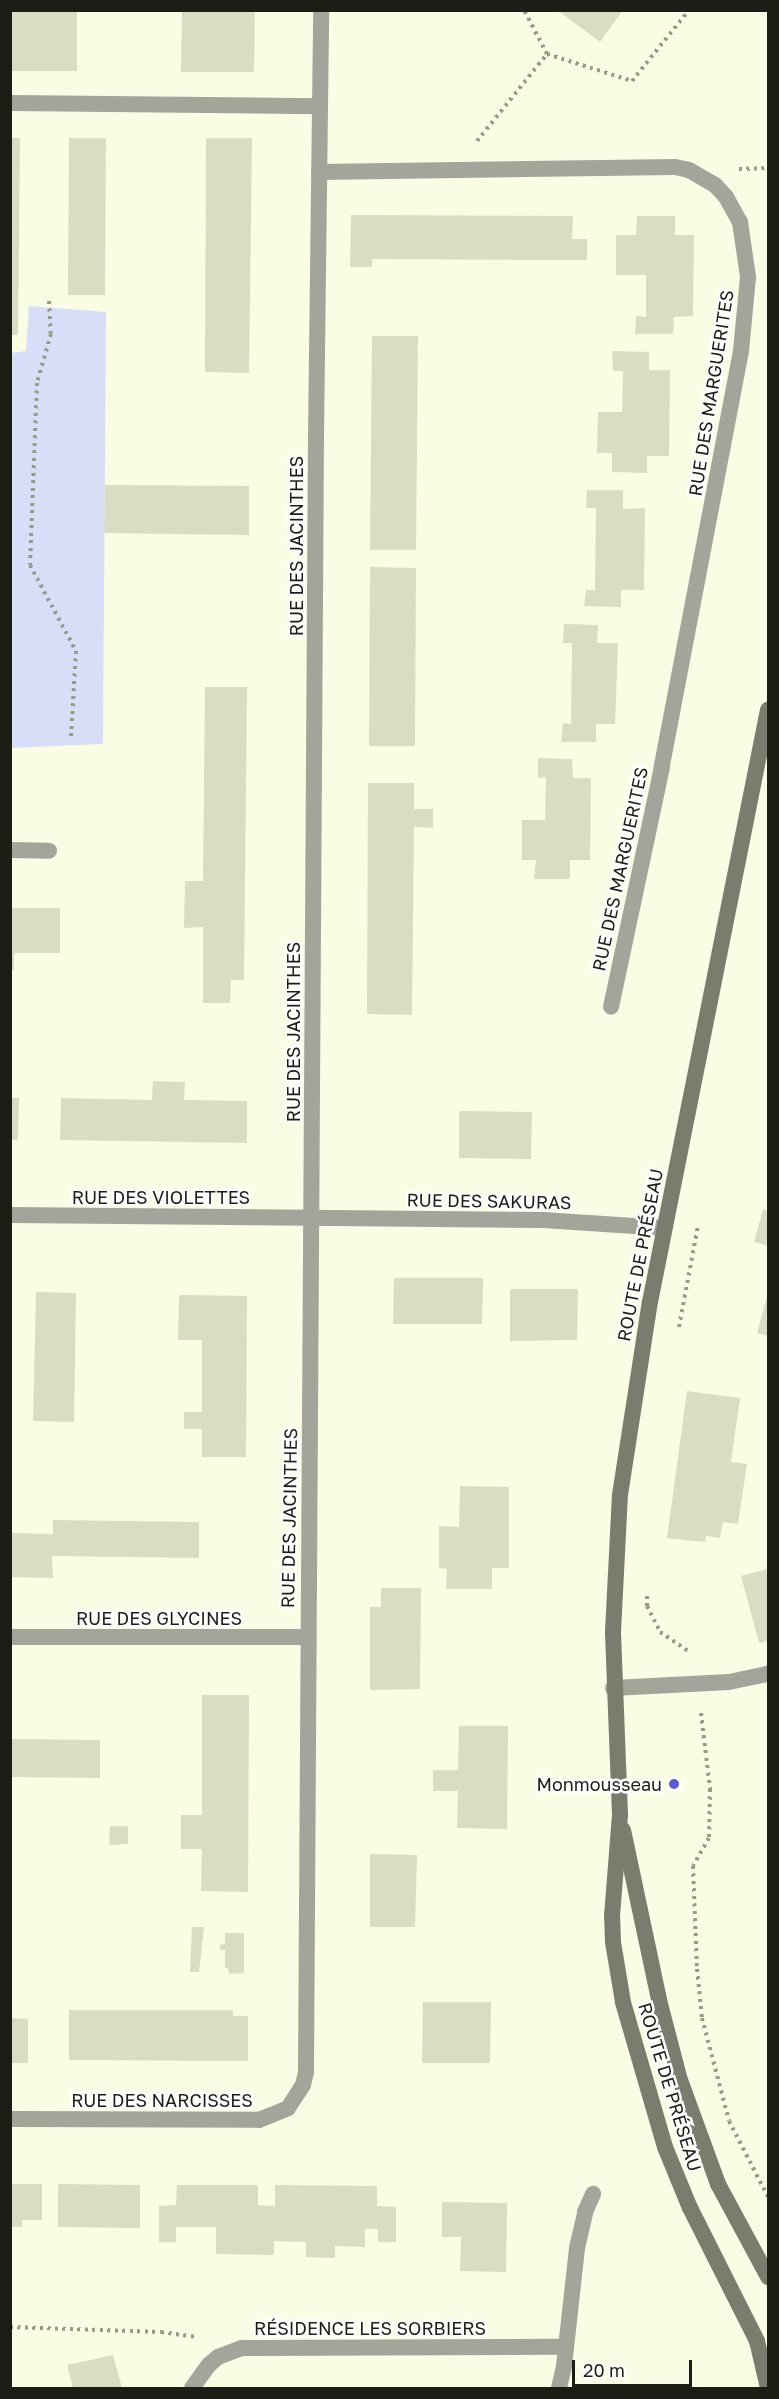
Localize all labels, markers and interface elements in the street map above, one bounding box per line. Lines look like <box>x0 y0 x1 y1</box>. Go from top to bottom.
street label: RUE DES MARGUERITES <box>684 288 738 498</box>
street label: RUE DES JACINTHES <box>285 456 307 636</box>
street label: RUE DES MARGUERITES <box>588 765 652 973</box>
street label: RUE DES JACINTHES <box>282 942 304 1122</box>
street label: ROUTE DE PRÉSEAU <box>613 1167 667 1343</box>
street label: RUE DES VIOLETTES <box>72 1186 250 1208</box>
street label: RUE DES SAKURAS <box>406 1189 572 1213</box>
street label: RUE DES JACINTHES <box>277 1428 301 1608</box>
street label: RUE DES GLYCINES <box>76 1607 242 1629</box>
place label: Monmousseau <box>536 1773 662 1795</box>
marker: Monmousseau <box>667 1777 681 1791</box>
street label: ROUTE DE PRÉSEAU <box>634 2000 706 2174</box>
street label: RUE DES NARCISSES <box>71 2089 253 2111</box>
street label: RÉSIDENCE LES SORBIERS <box>254 2317 486 2339</box>
scale bar <box>575 2348 695 2386</box>
text: 20 m <box>583 2359 625 2381</box>

